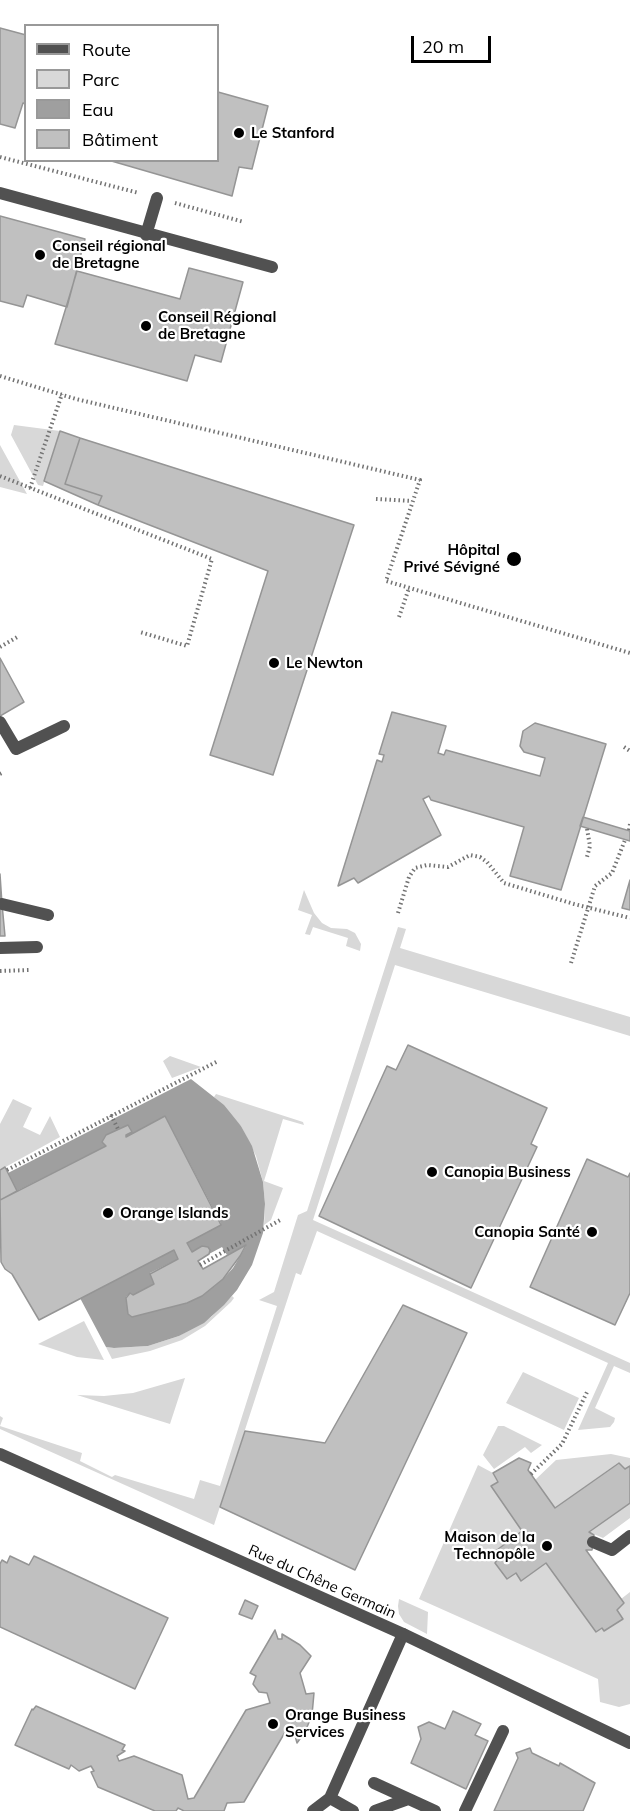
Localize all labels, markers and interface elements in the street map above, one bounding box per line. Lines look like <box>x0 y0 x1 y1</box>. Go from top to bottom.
legend <box>24 24 219 162</box>
scale bar <box>414 24 494 62</box>
text: 20 m <box>422 35 464 58</box>
text: Route <box>82 38 131 61</box>
text: Parc <box>82 68 119 91</box>
text: Eau <box>82 98 114 121</box>
place label: Le Stanford <box>251 124 335 142</box>
marker: Le Stanford <box>232 126 246 140</box>
text: Bâtiment <box>82 128 158 151</box>
place label: Conseil régional de Bretagne <box>52 237 166 272</box>
marker: Conseil régional de Bretagne <box>33 248 47 262</box>
place label: Conseil Régional de Bretagne <box>158 308 276 343</box>
marker: Conseil Régional de Bretagne <box>139 319 153 333</box>
place label: Hôpital Privé Sévigné <box>404 541 500 576</box>
marker: Hôpital Privé Sévigné <box>505 550 523 568</box>
place label: Le Newton <box>286 654 363 672</box>
marker: Le Newton <box>267 656 281 670</box>
place label: Canopia Business <box>444 1163 571 1181</box>
marker: Canopia Business <box>425 1165 439 1179</box>
place label: Orange Islands <box>120 1204 228 1222</box>
marker: Orange Islands <box>101 1206 115 1220</box>
place label: Canopia Santé <box>474 1223 580 1241</box>
marker: Canopia Santé <box>585 1225 599 1239</box>
place label: Maison de la Technopôle <box>444 1528 535 1563</box>
marker: Maison de la Technopôle <box>540 1539 554 1553</box>
street label: Rue du Chêne Germain <box>245 1541 399 1623</box>
place label: Orange Business Services <box>285 1706 406 1741</box>
marker: Orange Business Services <box>266 1717 280 1731</box>

